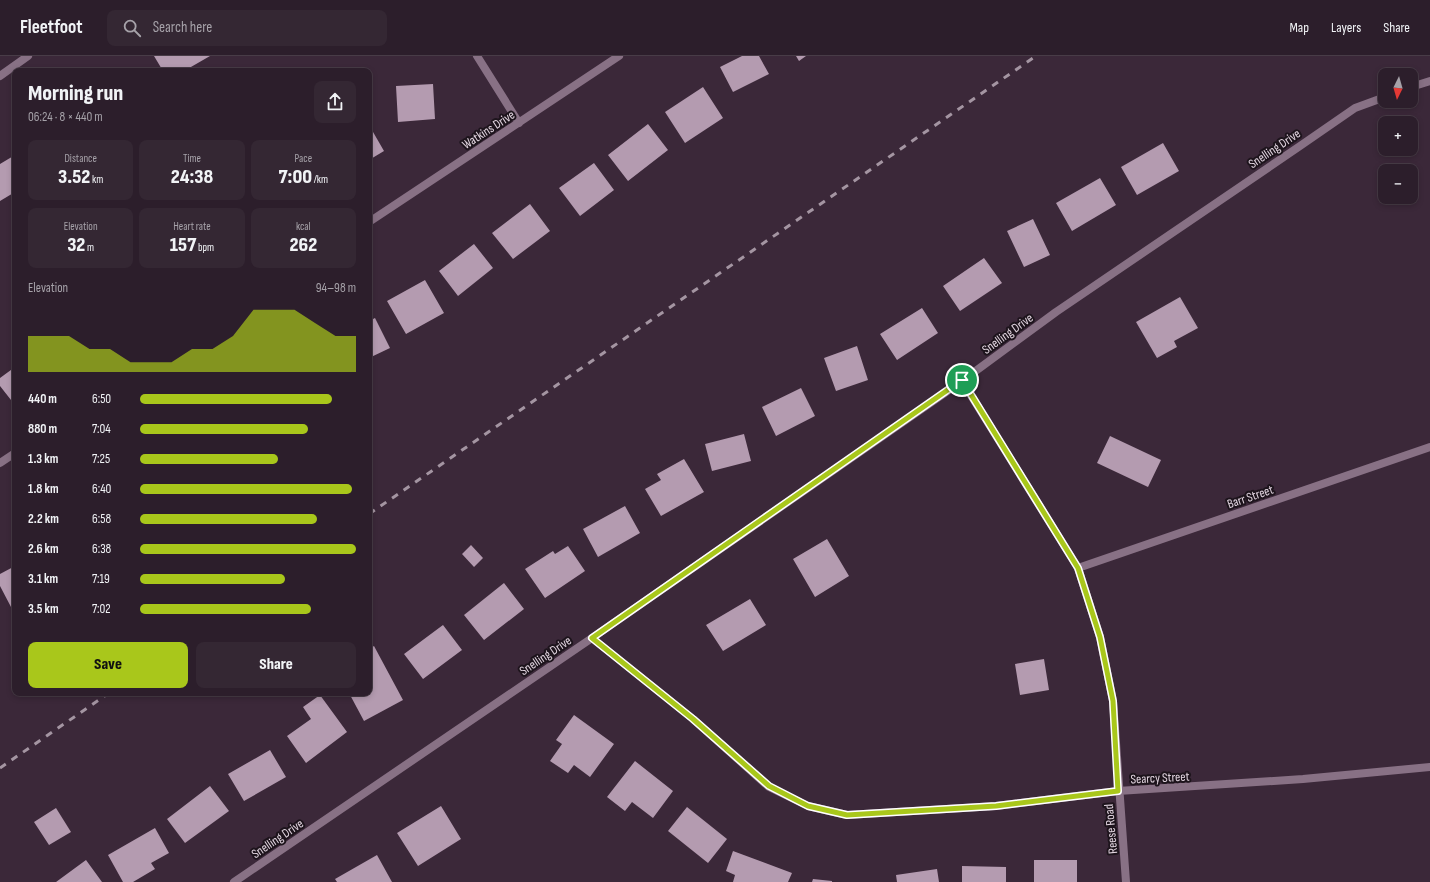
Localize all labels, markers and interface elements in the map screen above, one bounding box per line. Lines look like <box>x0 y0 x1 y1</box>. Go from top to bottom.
search box <box>107 10 387 46</box>
text: Fleetfoot <box>20 16 83 39</box>
icon: search <box>121 17 143 39</box>
text: Search here <box>153 18 212 37</box>
text: Map <box>1289 19 1309 36</box>
text: Layers <box>1331 19 1361 36</box>
text: Share <box>1383 19 1410 36</box>
north arrow <box>1378 68 1418 108</box>
map controls <box>1378 68 1418 204</box>
text: Morning run <box>28 80 123 107</box>
button: share <box>314 81 356 123</box>
street label: Watkins Drive <box>459 107 518 153</box>
text: 06:24 · 8 × 440 m <box>28 109 103 125</box>
button: + <box>1378 116 1418 156</box>
street label: Snelling Drive <box>1245 126 1304 172</box>
text: Distance <box>64 152 97 165</box>
text: Time <box>183 152 201 165</box>
text: Pace <box>295 152 312 165</box>
button: − <box>1378 164 1418 204</box>
text: 3.52 <box>58 165 90 189</box>
text: 24:38 <box>171 165 213 189</box>
text: 7:00 <box>279 165 312 189</box>
text: km <box>90 173 103 186</box>
text: /km <box>312 173 328 186</box>
text: Elevation <box>64 220 98 233</box>
text: Heart rate <box>173 220 211 233</box>
text: kcal <box>296 220 311 233</box>
text: 32 <box>67 233 85 257</box>
text: 157 <box>170 233 196 257</box>
text: 262 <box>289 233 317 257</box>
text: m <box>85 241 94 254</box>
text: bpm <box>196 241 214 254</box>
text: Elevation <box>28 280 68 296</box>
text: 94–98 m <box>316 280 356 296</box>
street label: Snelling Drive <box>979 310 1036 358</box>
pin <box>945 363 979 397</box>
icon: arrive <box>951 369 973 391</box>
text: 440 m <box>28 391 57 407</box>
text: 6:50 <box>92 391 111 407</box>
text: 880 m <box>28 421 57 437</box>
text: 7:04 <box>92 421 111 437</box>
text: 1.3 km <box>28 451 58 467</box>
text: 7:25 <box>92 451 110 467</box>
text: 1.8 km <box>28 481 59 497</box>
text: 6:40 <box>92 481 111 497</box>
street label: Barr Street <box>1225 482 1276 512</box>
text: 2.2 km <box>28 511 59 527</box>
text: 6:58 <box>92 511 111 527</box>
text: 2.6 km <box>28 541 59 557</box>
text: 6:38 <box>92 541 111 557</box>
text: 3.1 km <box>28 571 58 587</box>
text: 7:19 <box>92 571 110 587</box>
text: 3.5 km <box>28 601 59 617</box>
text: 7:02 <box>92 601 111 617</box>
street label: Snelling Drive <box>516 633 575 679</box>
button: Save <box>28 642 188 688</box>
button: Share <box>196 642 356 688</box>
street label: Searcy Street <box>1130 768 1190 788</box>
street label: Reese Road <box>1101 803 1121 854</box>
street label: Snelling Drive <box>248 816 307 862</box>

